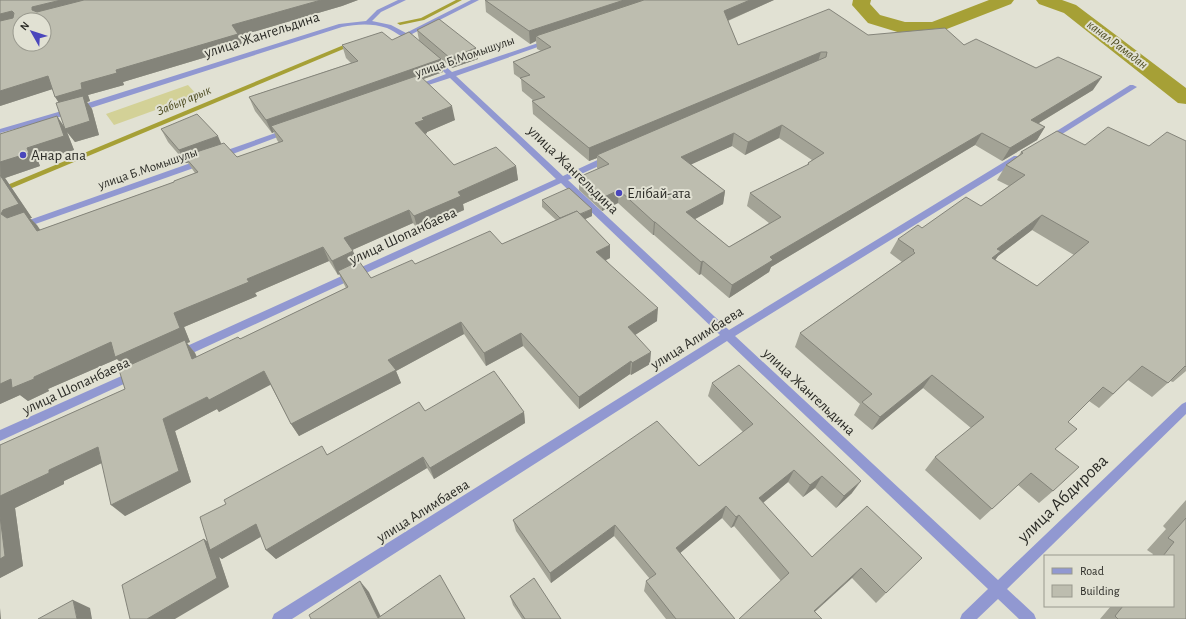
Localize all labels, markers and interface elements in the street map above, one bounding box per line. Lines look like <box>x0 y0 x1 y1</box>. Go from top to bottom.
street label: улица Жангельдина <box>202 9 322 61</box>
north arrow <box>12 12 52 52</box>
water label: канал Рамадан <box>1084 18 1150 72</box>
text: N <box>18 20 31 32</box>
street label: улица Б.Момышулы <box>413 34 516 80</box>
water label: Забыр арык <box>155 84 214 118</box>
street label: улица Жангельдина <box>524 122 622 217</box>
street label: улица Б.Момышулы <box>96 146 199 192</box>
place label: Анар апа <box>31 148 86 163</box>
marker: Анар апа <box>18 150 28 160</box>
place label: Елібай-ата <box>627 186 691 201</box>
marker: Елібай-ата <box>614 188 624 198</box>
street label: улица Шопанбаева <box>346 205 459 268</box>
street label: улица Алимбаева <box>647 304 746 373</box>
street label: улица Жангельдина <box>759 345 858 439</box>
street label: улица Шопанбаева <box>19 355 132 418</box>
street label: улица Абдирова <box>1013 451 1112 547</box>
street label: улица Алимбаева <box>373 477 472 546</box>
legend <box>1044 555 1174 607</box>
text: Road <box>1080 565 1104 577</box>
text: Building <box>1080 585 1120 597</box>

